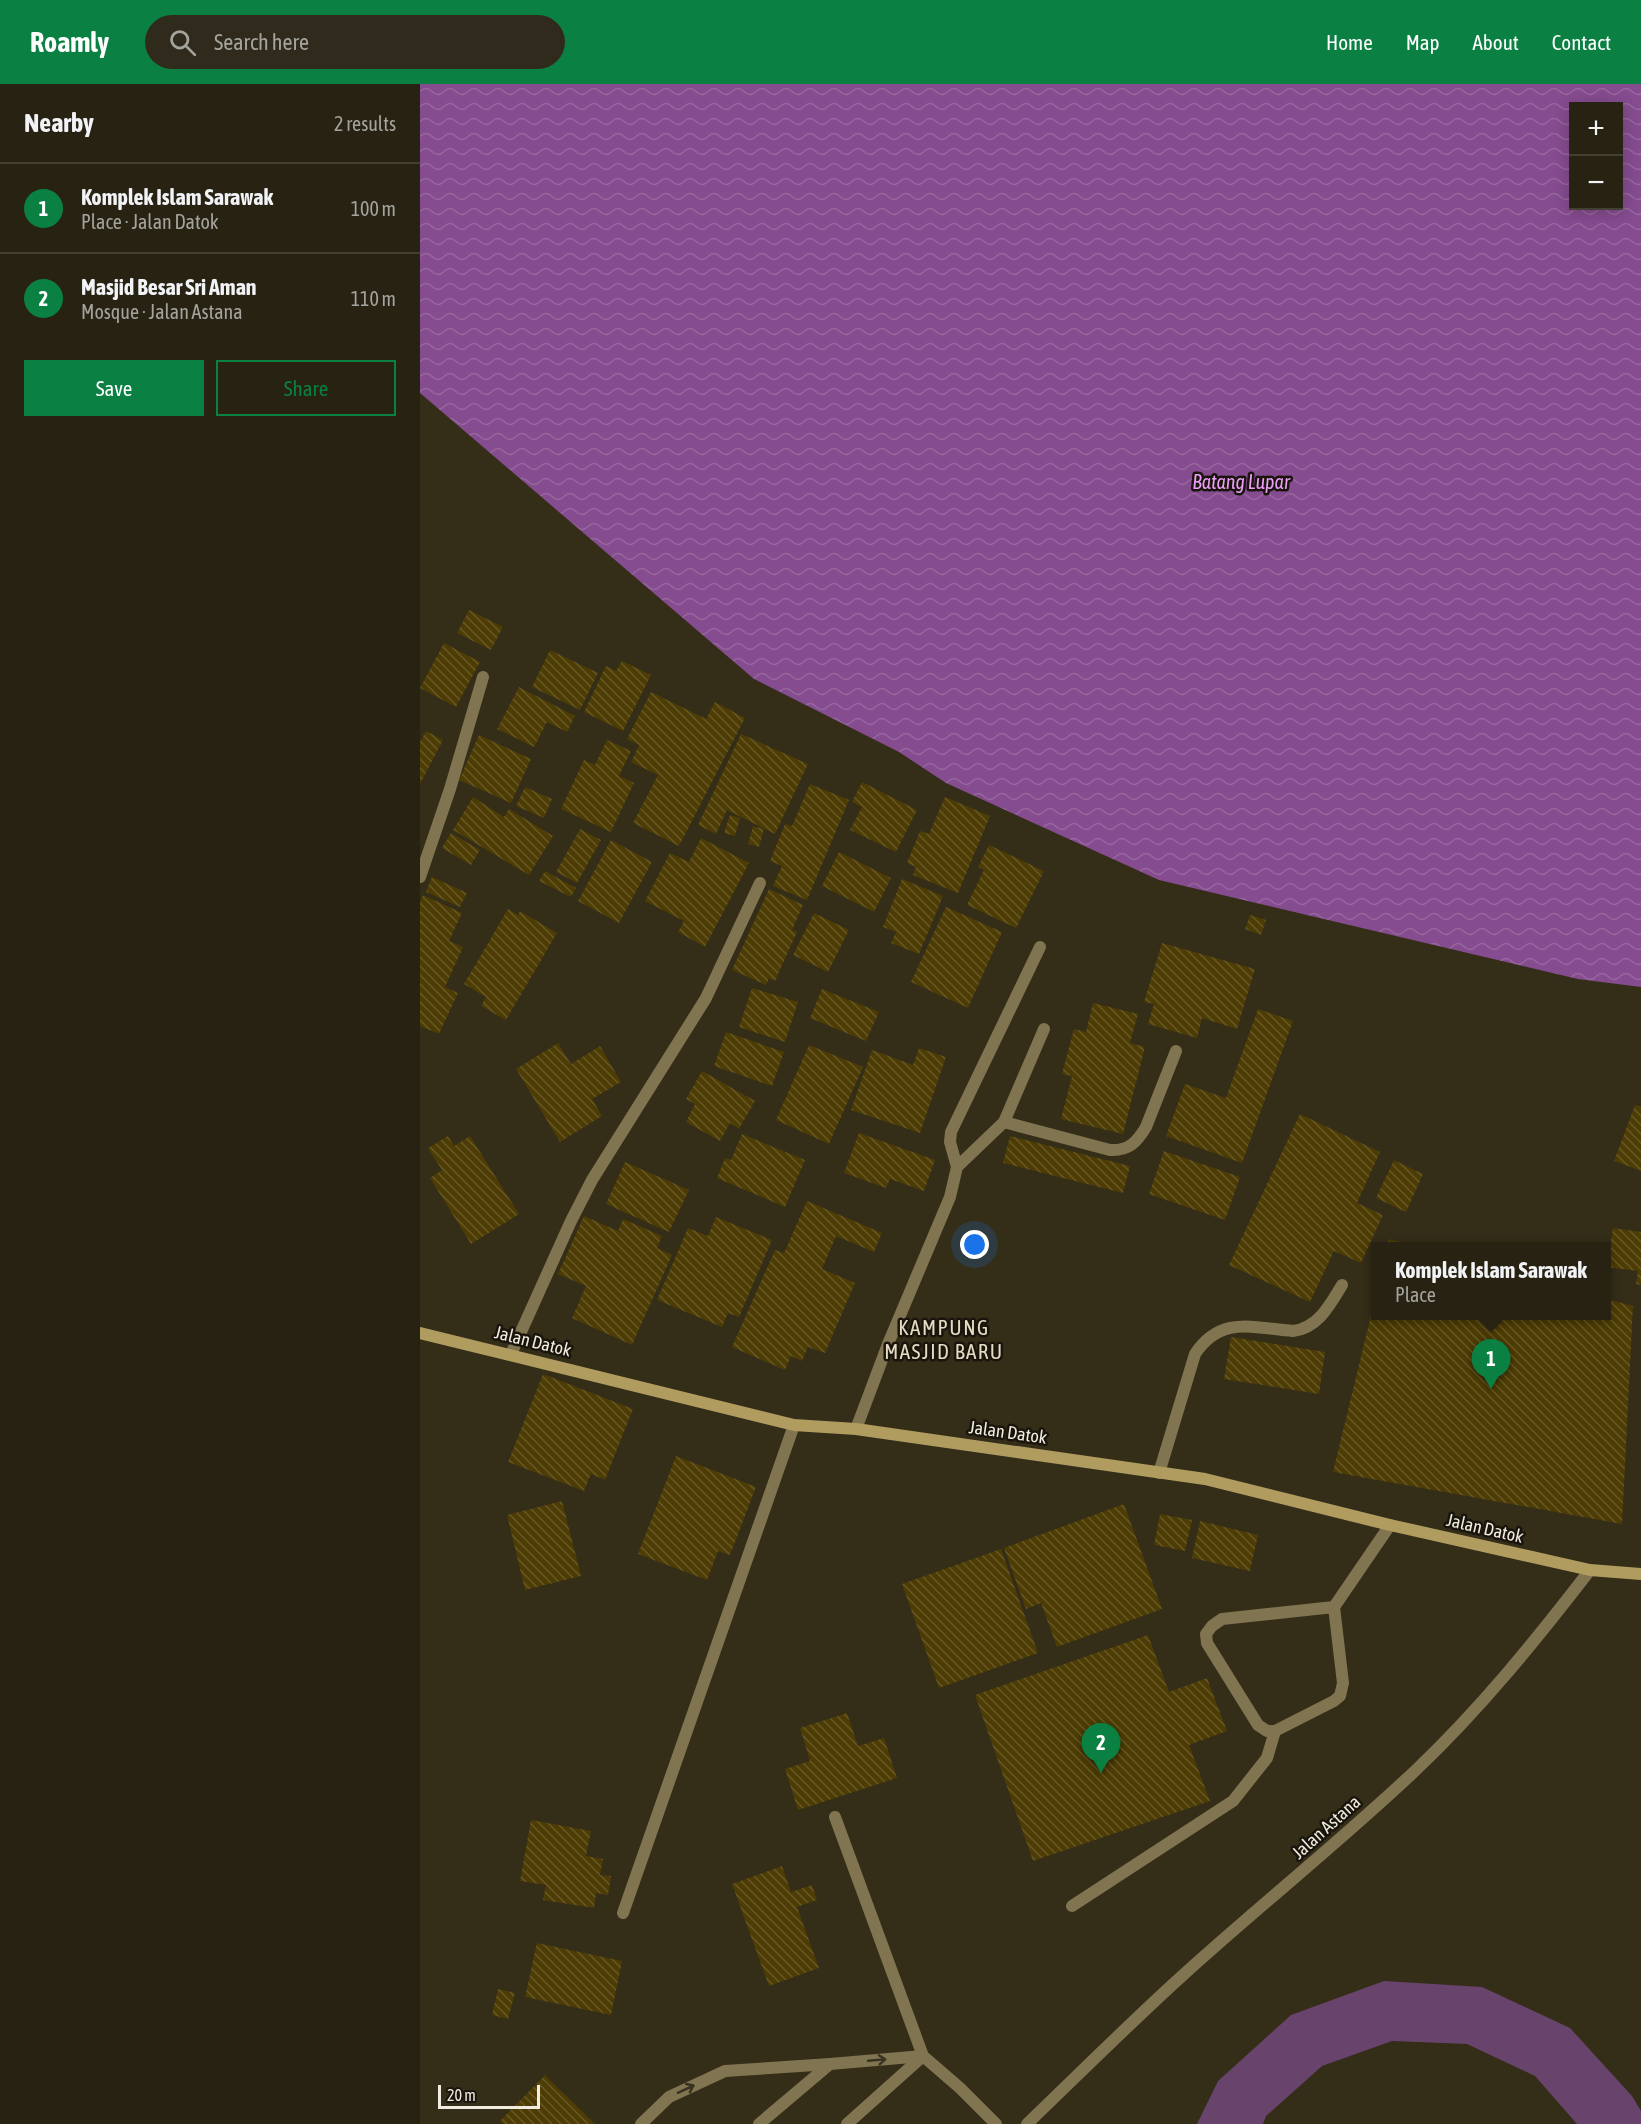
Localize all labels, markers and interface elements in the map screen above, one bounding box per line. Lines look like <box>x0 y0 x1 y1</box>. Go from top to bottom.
search box <box>145 15 565 69</box>
text: Roamly <box>30 26 109 58</box>
icon: search <box>166 26 199 59</box>
text: Search here <box>214 29 309 55</box>
text: Home <box>1326 30 1373 54</box>
text: Map <box>1406 30 1440 54</box>
text: About <box>1473 30 1519 54</box>
text: Contact <box>1552 30 1611 54</box>
map controls <box>1569 102 1623 210</box>
button: + <box>1569 102 1623 156</box>
text: Nearby <box>24 108 94 138</box>
text: 2 results <box>334 112 396 135</box>
button: − <box>1569 156 1623 210</box>
text: Komplek Islam Sarawak <box>81 184 273 210</box>
text: 1 <box>39 197 48 220</box>
text: 100 m <box>351 197 396 220</box>
text: Place · Jalan Datok <box>81 210 219 233</box>
text: Masjid Besar Sri Aman <box>81 274 257 300</box>
text: 2 <box>39 287 48 310</box>
text: 110 m <box>351 287 396 310</box>
text: Mosque · Jalan Astana <box>81 300 243 323</box>
button: Save <box>24 360 204 416</box>
button: Share <box>216 360 396 416</box>
water label: Batang Lupar <box>1192 470 1291 493</box>
your location <box>960 1230 989 1259</box>
popup <box>1371 1242 1611 1320</box>
text: Komplek Islam Sarawak <box>1395 1257 1587 1283</box>
text: Place <box>1395 1283 1436 1306</box>
district label: KAMPUNG MASJID BARU <box>884 1315 1004 1363</box>
street label: Jalan Datok <box>492 1321 574 1361</box>
pin: 1 <box>1472 1340 1510 1389</box>
street label: Jalan Datok <box>968 1416 1048 1448</box>
street label: Jalan Datok <box>1444 1509 1526 1547</box>
pin: 2 <box>1082 1724 1120 1773</box>
street label: Jalan Astana <box>1288 1791 1364 1863</box>
one-way arrow <box>867 2054 887 2065</box>
scale bar <box>438 2082 540 2110</box>
one-way arrow <box>677 2082 695 2094</box>
text: 20 m <box>447 2086 476 2104</box>

